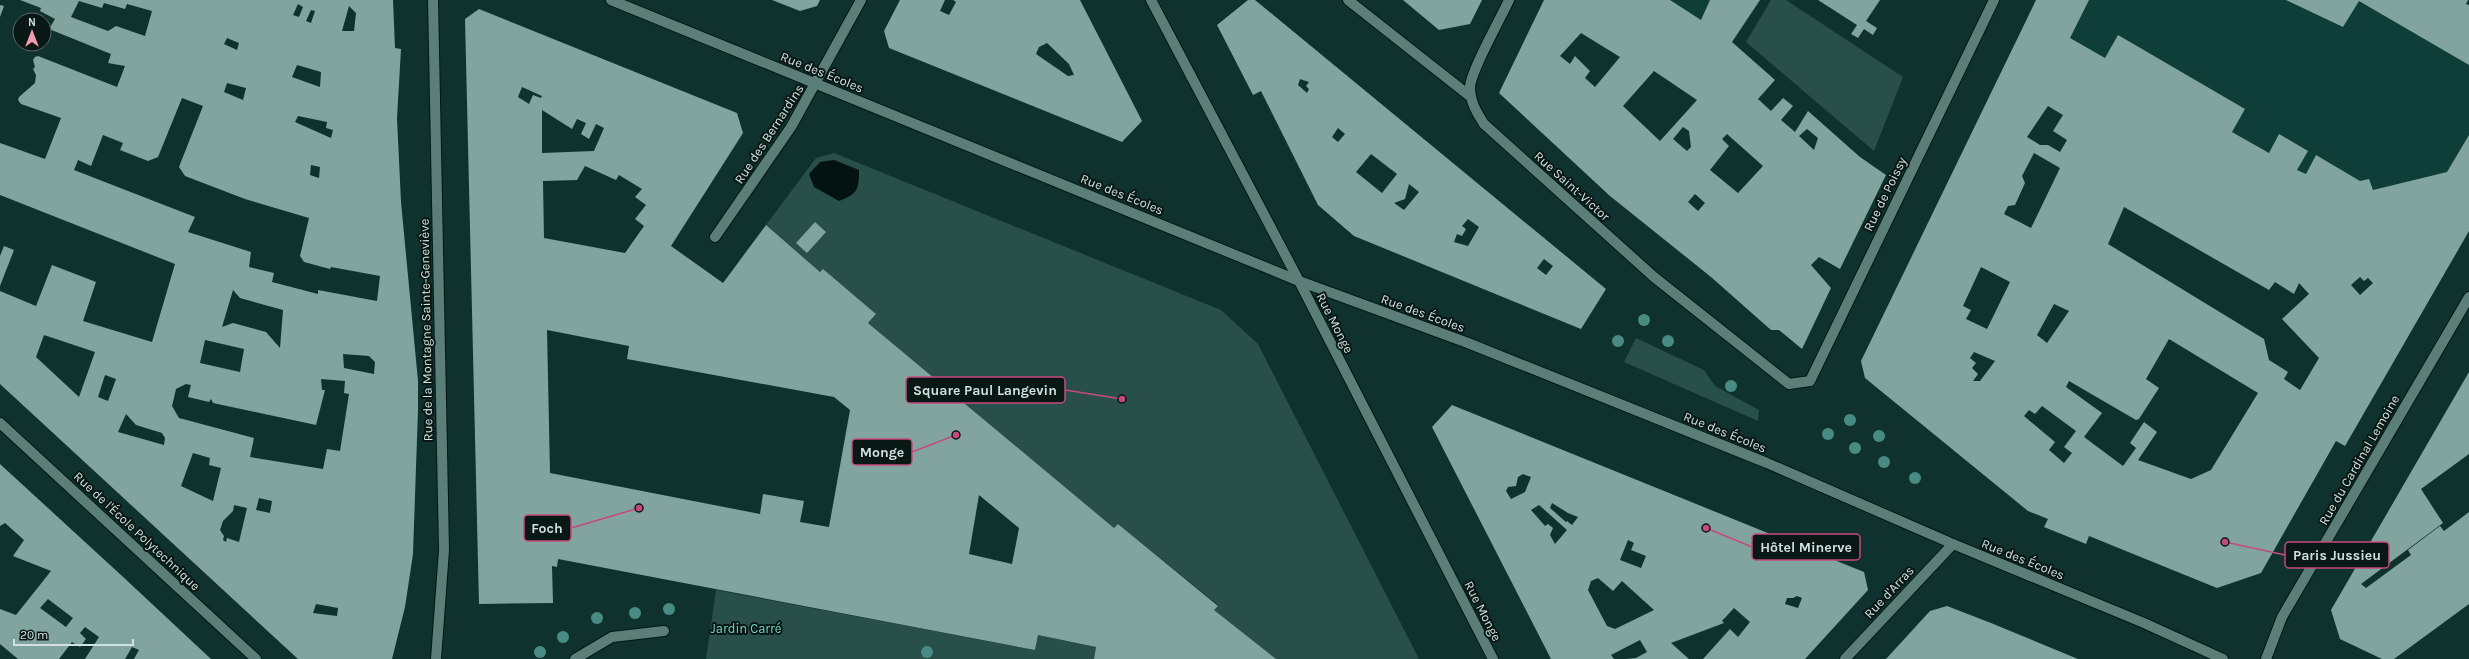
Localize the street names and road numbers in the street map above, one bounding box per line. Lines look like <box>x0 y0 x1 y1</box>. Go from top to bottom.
street label: Rue des Écoles <box>778 47 867 96</box>
street label: Rue des Bernardins <box>731 81 807 186</box>
street label: Rue Saint-Victor <box>1531 148 1613 224</box>
street label: Rue de Poissy <box>1861 154 1909 234</box>
street label: Rue des Écoles <box>1078 169 1167 218</box>
street label: Rue de la Montagne Sainte-Geneviève <box>417 218 435 441</box>
street label: Rue des Écoles <box>1379 289 1468 335</box>
street label: Rue Monge <box>1313 290 1357 356</box>
street label: Rue du Cardinal Lemoine <box>2316 392 2403 528</box>
street label: Rue des Écoles <box>1681 407 1770 456</box>
street label: Rue de l'École Polytechnique <box>70 467 205 594</box>
street label: Rue des Écoles <box>1979 534 2068 583</box>
street label: Rue d'Arras <box>1861 563 1917 621</box>
street label: Rue Monge <box>1461 578 1505 644</box>

